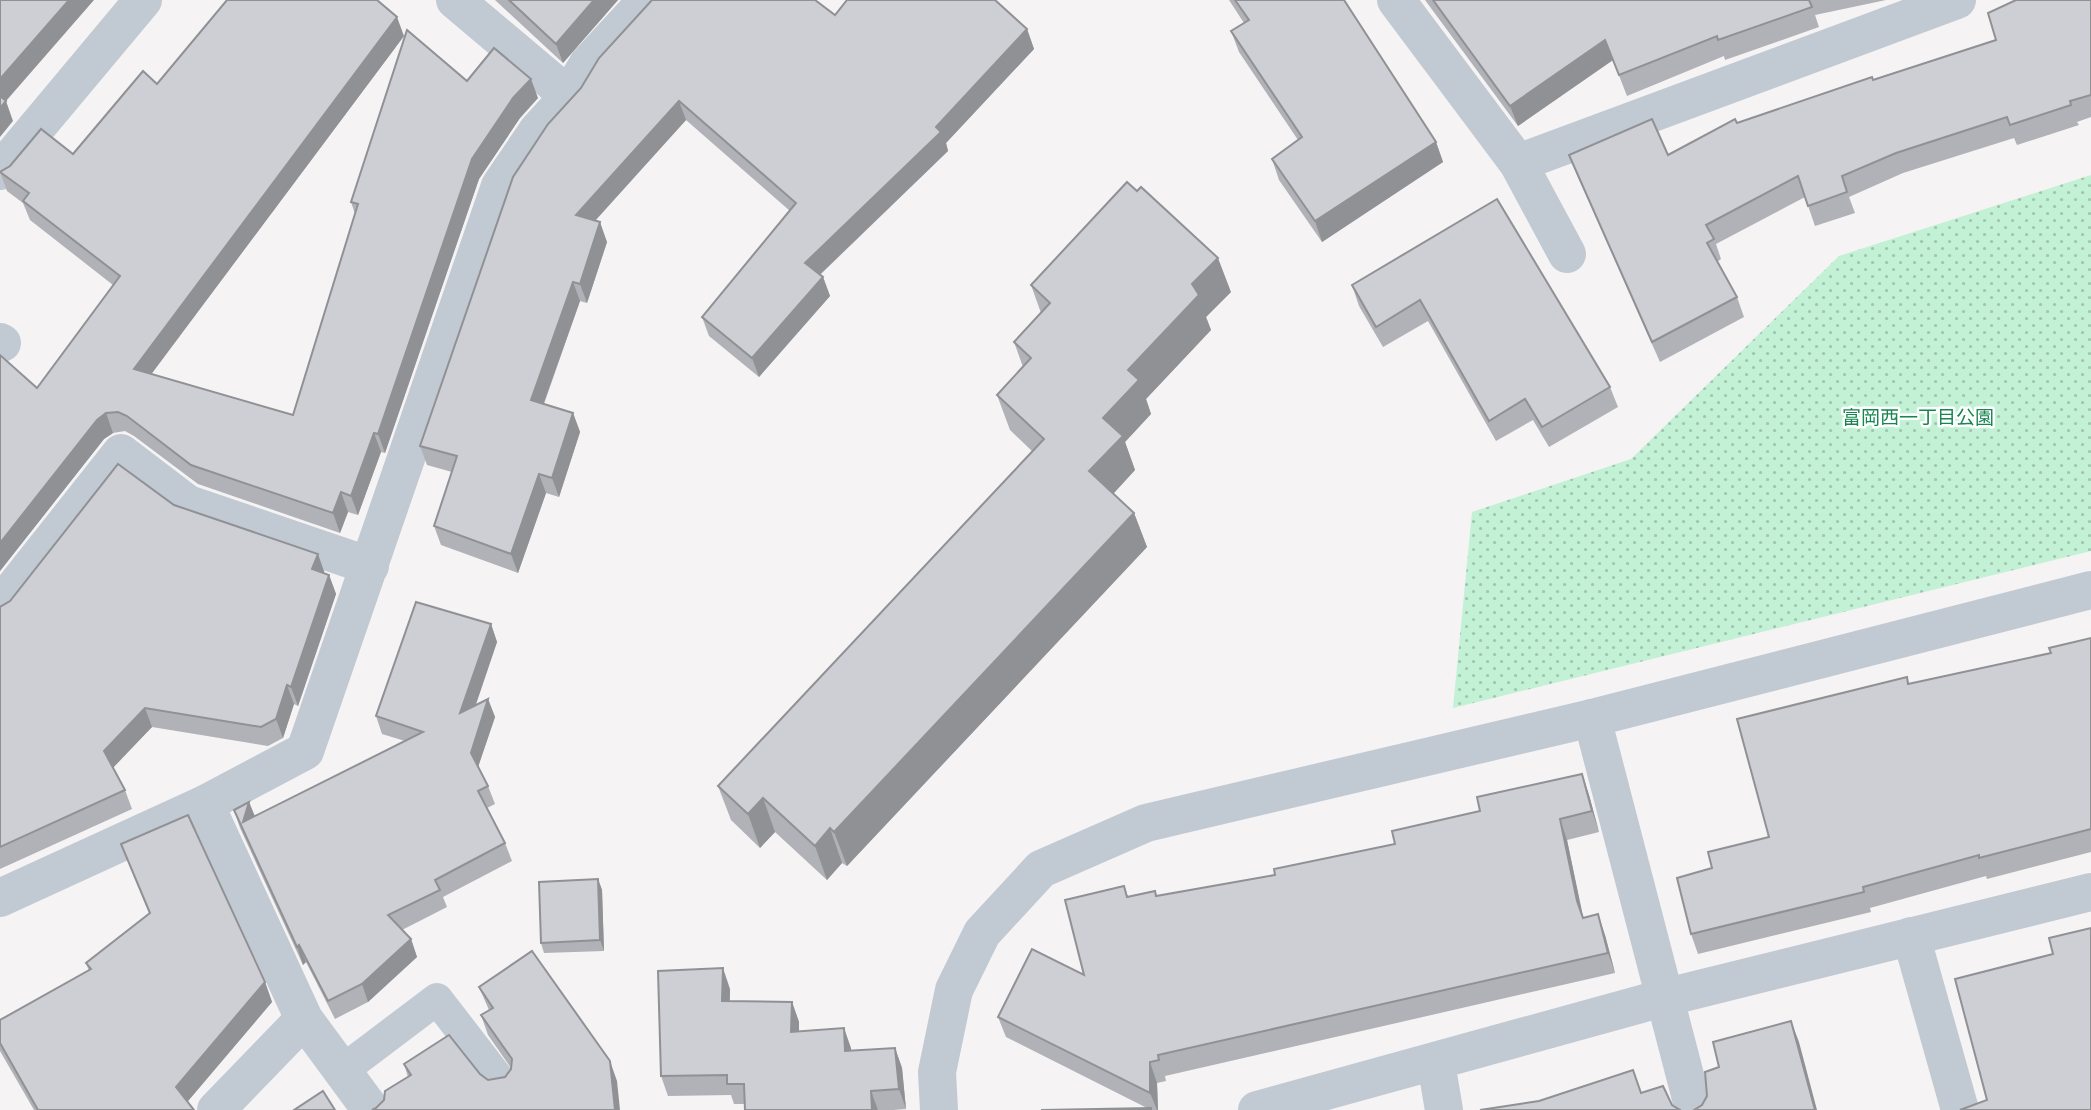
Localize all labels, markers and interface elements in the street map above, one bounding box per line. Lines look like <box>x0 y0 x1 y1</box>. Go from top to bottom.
park label: 富岡西一丁目公園 <box>1842 404 1994 430</box>

